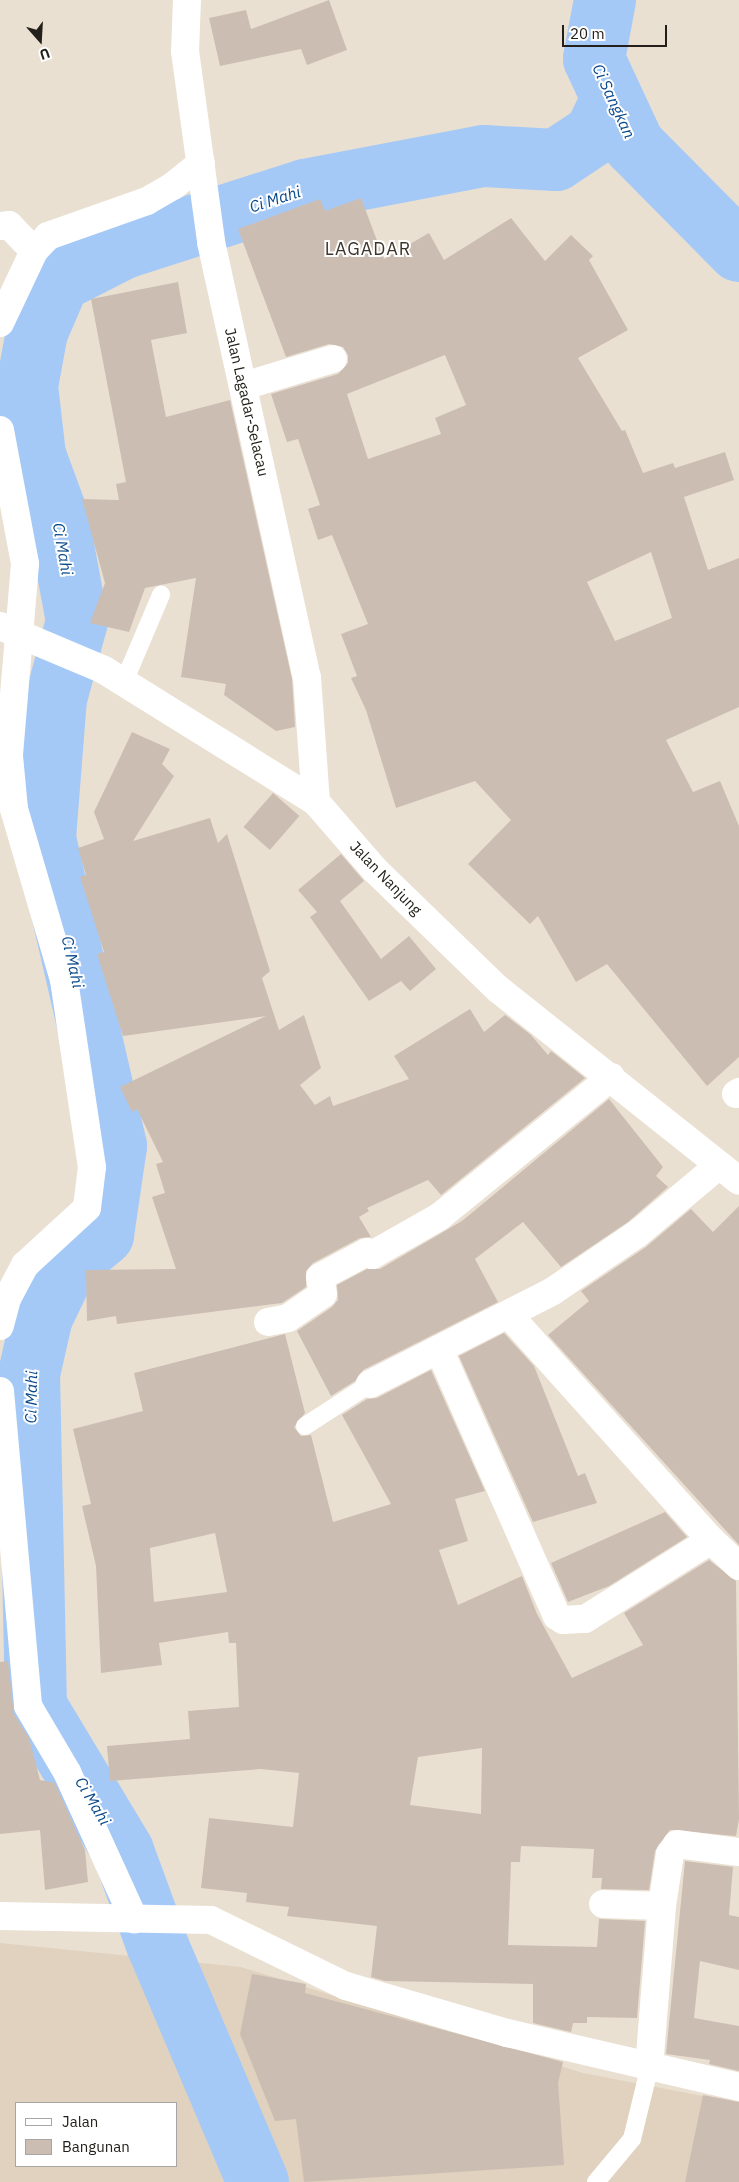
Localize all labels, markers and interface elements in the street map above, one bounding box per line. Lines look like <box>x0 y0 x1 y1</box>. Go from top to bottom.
north arrow <box>15 15 65 65</box>
scale bar <box>564 15 669 47</box>
text: 20 m <box>570 24 605 43</box>
text: U <box>37 44 52 64</box>
water label: Ci Sangkan <box>588 61 640 141</box>
water label: Ci Mahi <box>247 182 303 216</box>
district label: LAGADAR <box>324 238 412 260</box>
street label: Jalan Lagadar-Selacau <box>221 326 273 478</box>
water label: Ci Mahi <box>49 521 77 577</box>
street label: Jalan Nanjung <box>346 837 426 919</box>
water label: Ci Mahi <box>58 934 88 990</box>
water label: Ci Mahi <box>21 1370 41 1424</box>
water label: Ci Mahi <box>71 1773 115 1829</box>
legend <box>15 2102 178 2167</box>
text: Jalan <box>62 2112 98 2131</box>
text: Bangunan <box>62 2137 130 2156</box>

